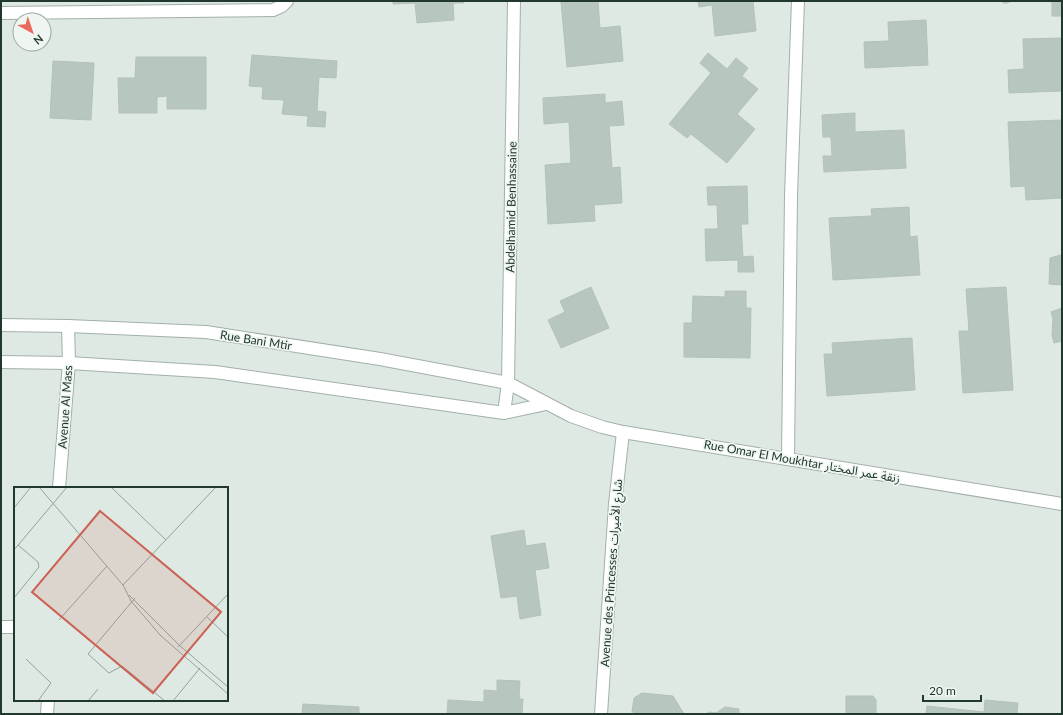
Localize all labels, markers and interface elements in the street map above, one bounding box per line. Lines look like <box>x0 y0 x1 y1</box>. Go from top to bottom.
north arrow <box>12 12 52 52</box>
text: N <box>31 32 46 48</box>
street label: Abdelhamid Benhassaine <box>502 141 520 273</box>
street label: Rue Bani Mtir <box>219 327 294 353</box>
street label: Avenue Al Mass <box>55 365 75 449</box>
street label: Rue Omar El Moukhtar زنقة عمر المختار <box>703 436 901 486</box>
street label: Avenue des Princesses شارع الأميرات <box>597 478 627 668</box>
inset map <box>14 487 228 701</box>
scale bar <box>923 677 981 703</box>
text: 20 m <box>929 683 956 698</box>

